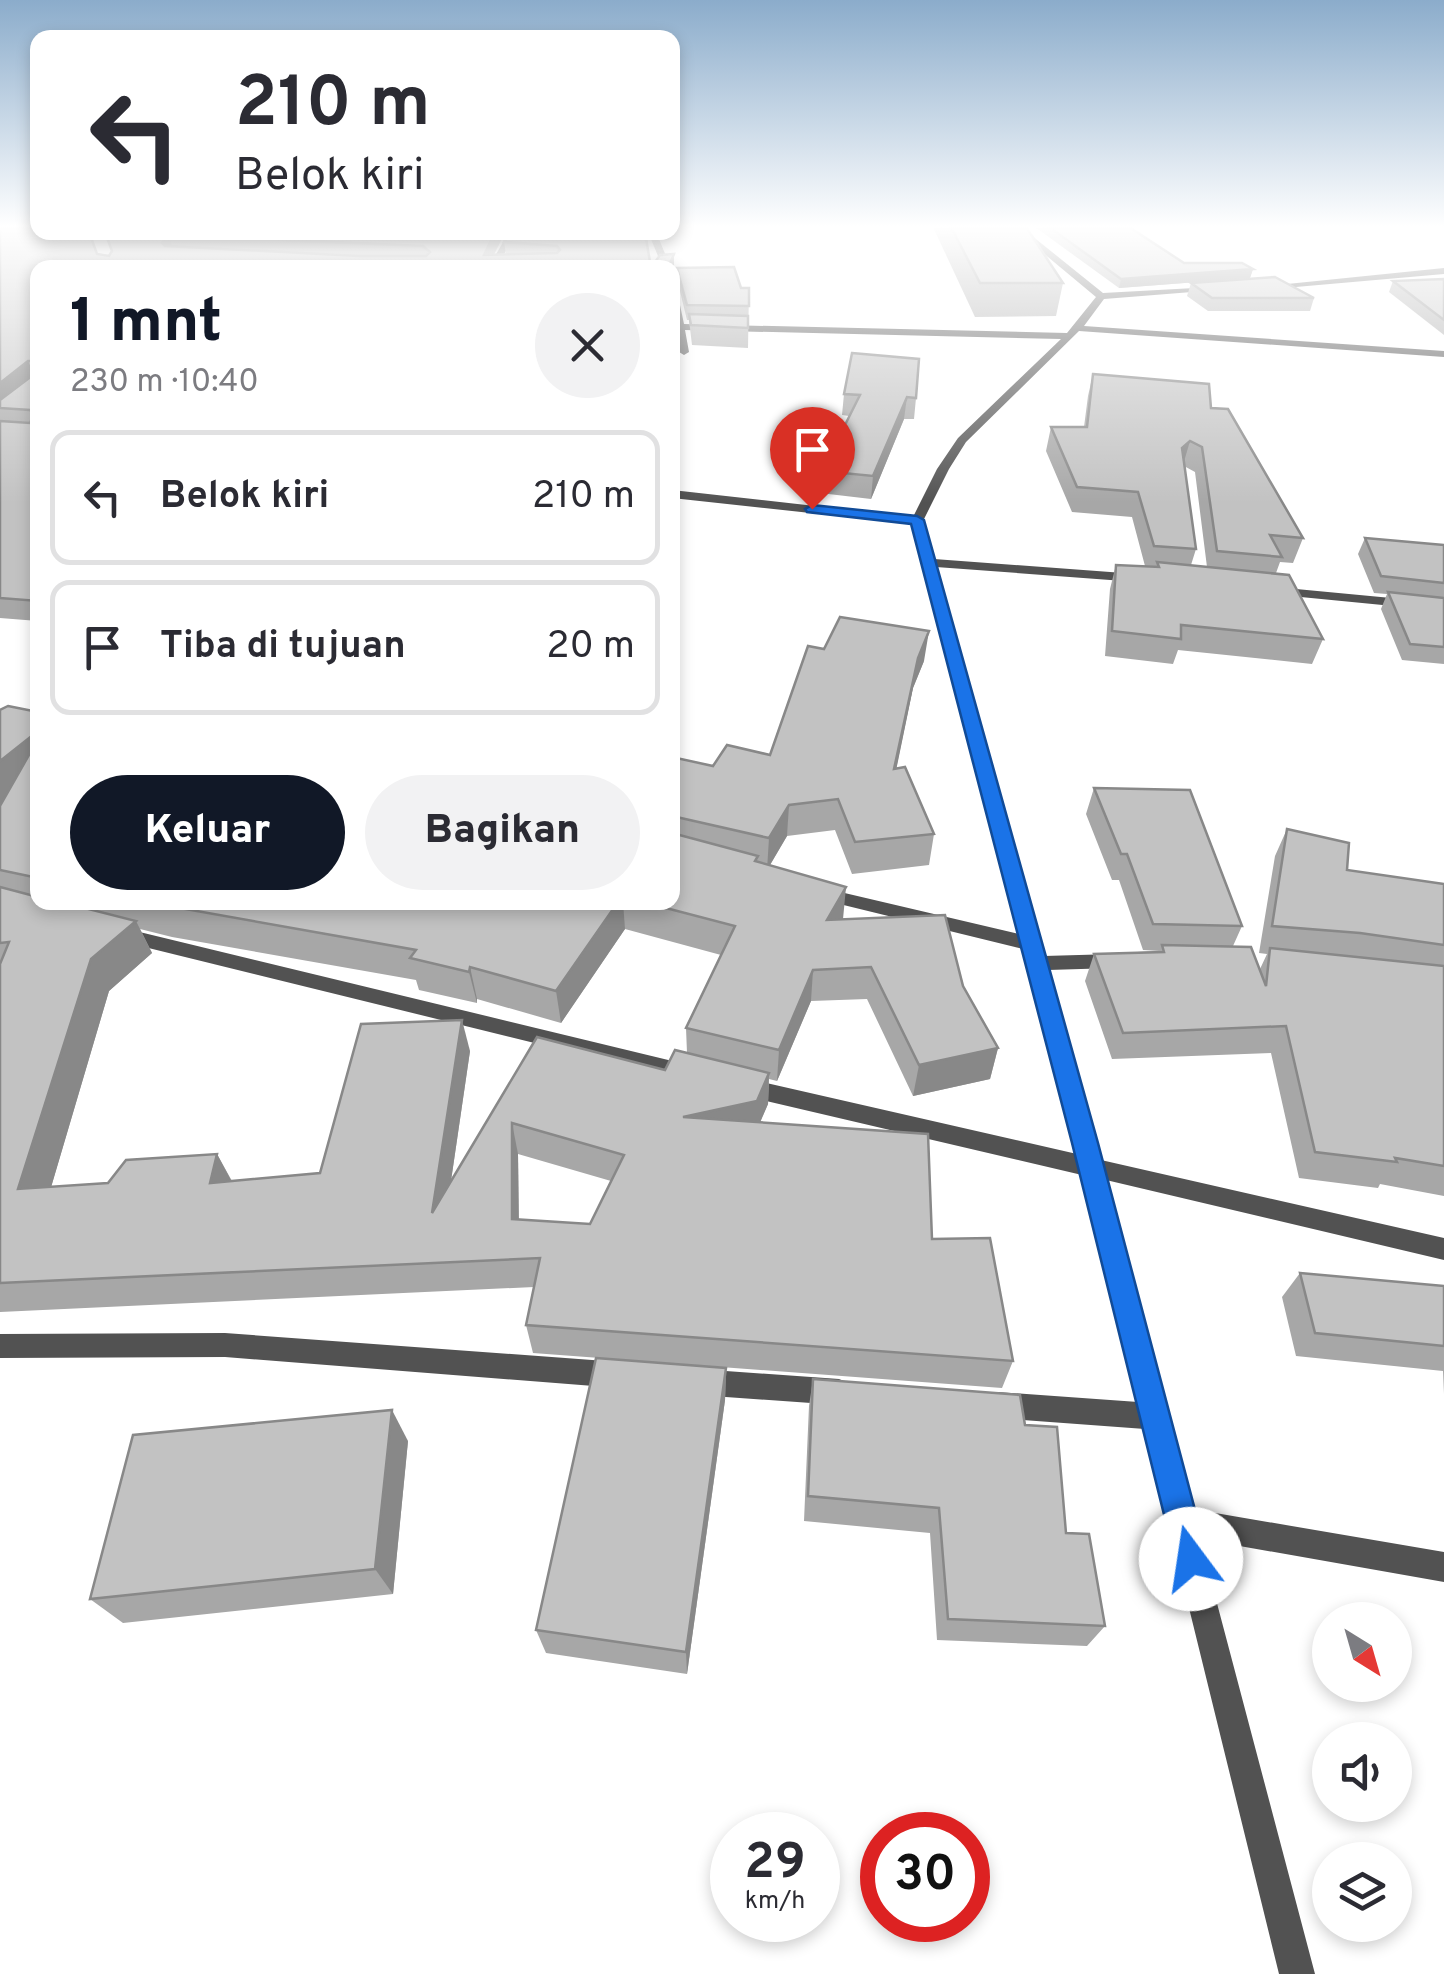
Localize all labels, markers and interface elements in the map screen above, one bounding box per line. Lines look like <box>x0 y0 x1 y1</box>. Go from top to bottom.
text: 210 m <box>235 62 431 151</box>
icon: left <box>70 70 200 200</box>
text: Belok kiri <box>235 149 425 206</box>
text: 1 mnt <box>70 287 222 363</box>
button: close <box>535 293 640 398</box>
text: 230 m · 10:40 <box>70 363 259 403</box>
pin <box>770 407 855 510</box>
icon: arrive <box>785 422 840 477</box>
icon: left <box>75 470 130 525</box>
text: Belok kiri <box>160 473 329 522</box>
text: 210 m <box>532 473 635 522</box>
icon: arrive <box>75 620 130 675</box>
text: Tiba di tujuan <box>160 623 406 672</box>
text: 20 m <box>546 623 635 672</box>
button: Keluar <box>70 775 345 890</box>
button: Bagikan <box>365 775 640 890</box>
position arrow <box>1139 1507 1243 1611</box>
north arrow <box>1312 1602 1412 1702</box>
map controls <box>1312 1602 1412 1942</box>
button: sound <box>1312 1722 1412 1822</box>
speed limit sign: 30 <box>860 1812 990 1942</box>
text: 29 <box>744 1833 806 1896</box>
button: layers <box>1312 1842 1412 1942</box>
text: km/h <box>745 1886 805 1918</box>

